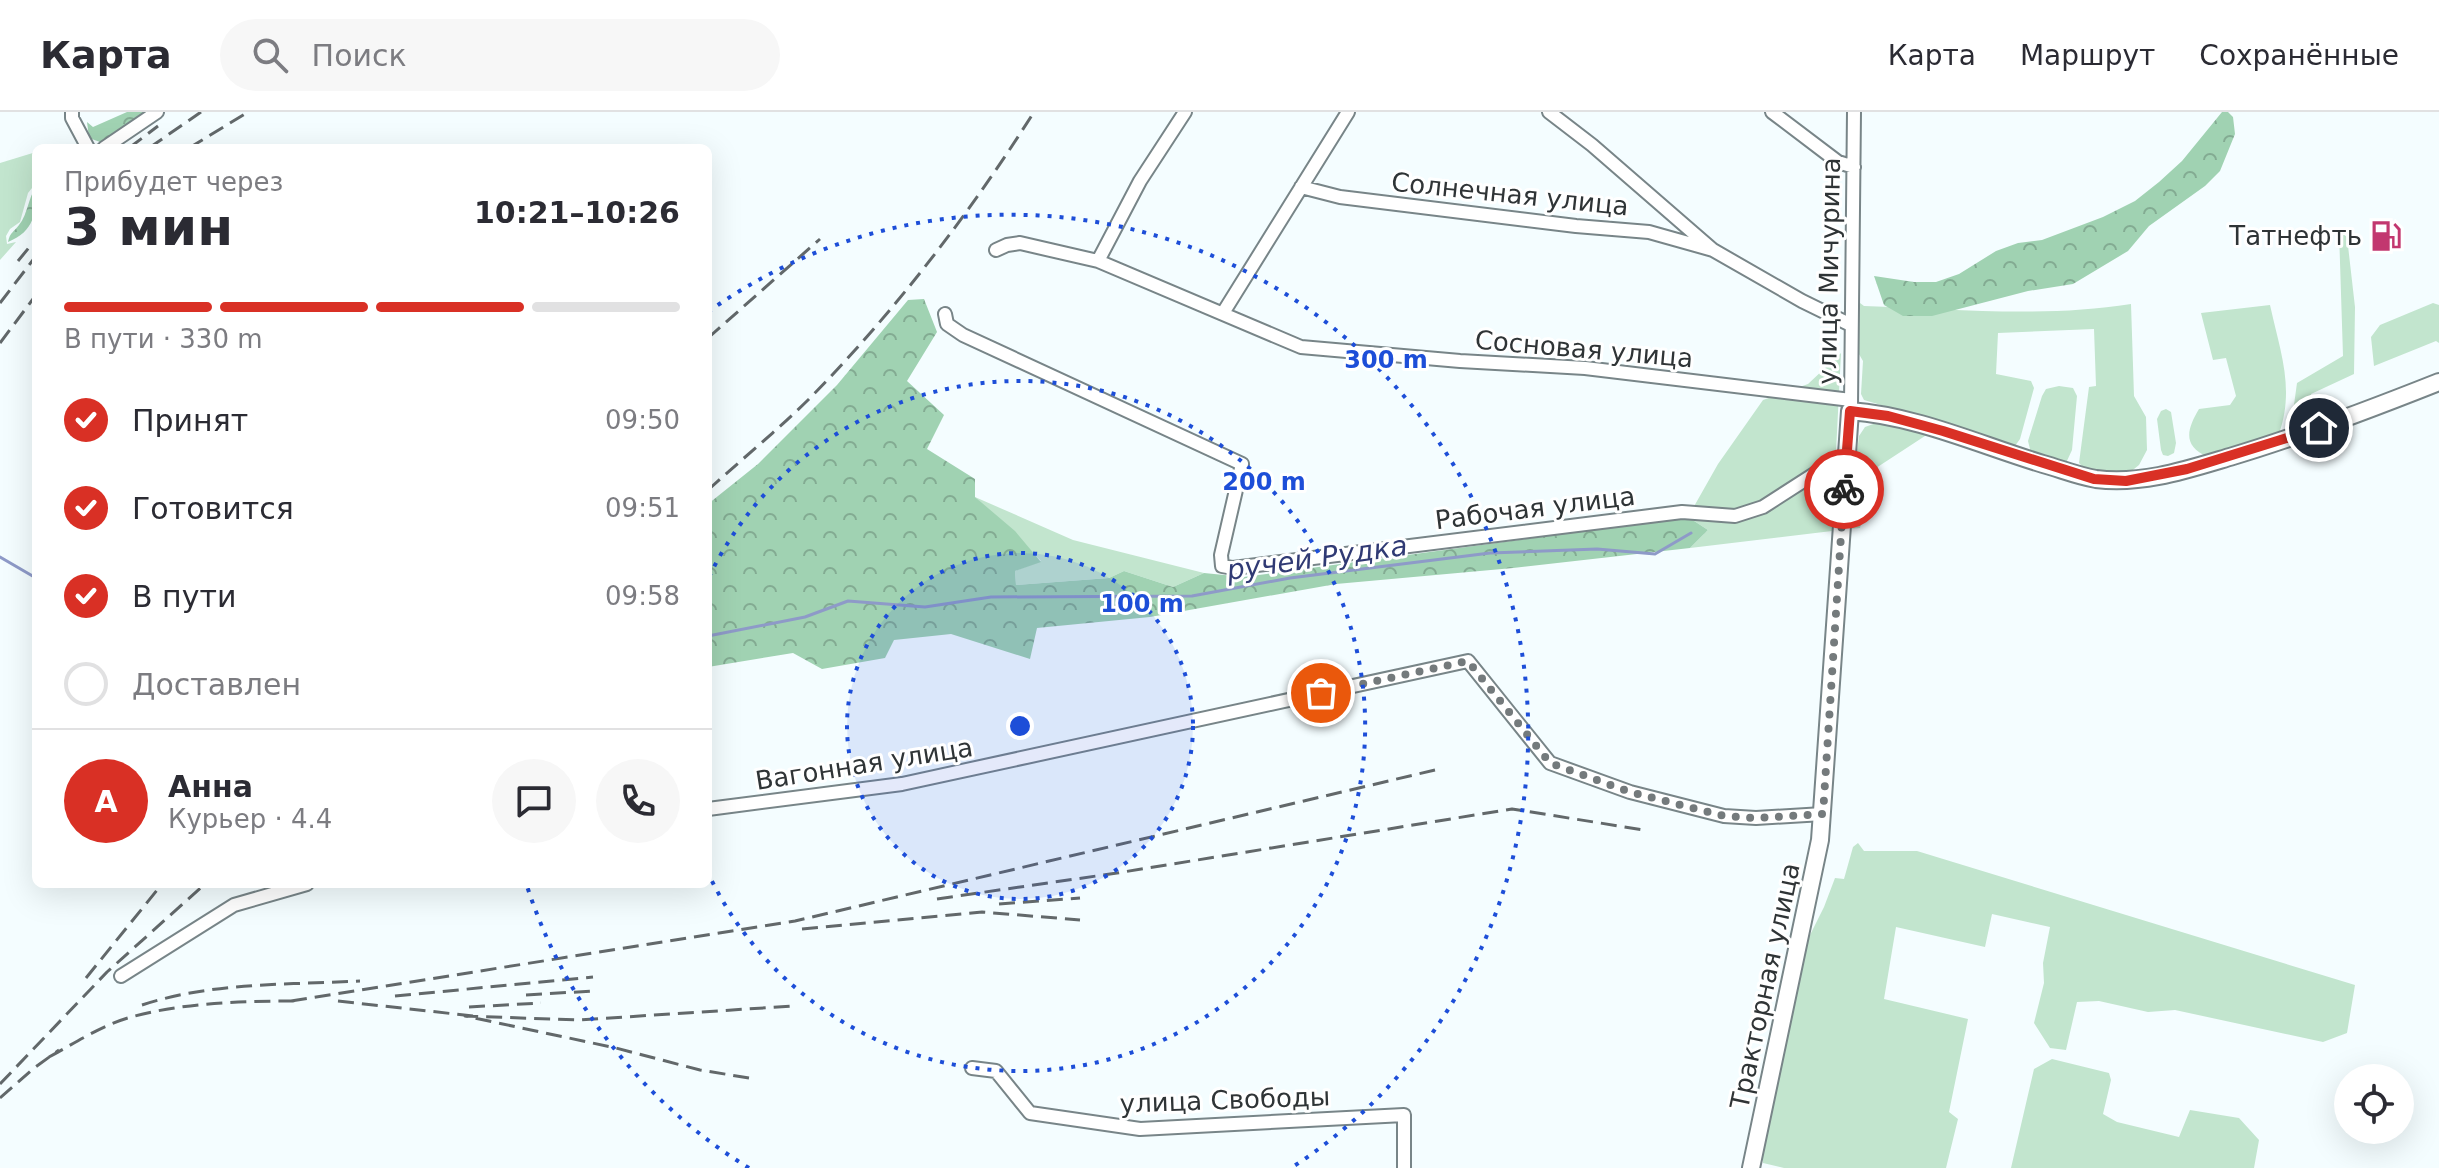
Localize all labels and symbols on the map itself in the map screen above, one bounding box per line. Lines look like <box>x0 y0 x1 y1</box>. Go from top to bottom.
street label: улица Мичурина <box>1812 157 1846 385</box>
street label: Солнечная улица <box>1390 167 1630 221</box>
fuel station icon: Татнефть <box>2369 219 2403 253</box>
place label: Татнефть <box>2228 221 2362 251</box>
street label: Сосновая улица <box>1474 325 1694 373</box>
text: 300 m <box>1344 346 1428 374</box>
pin <box>2285 394 2353 462</box>
courier <box>1804 449 1884 529</box>
text: 200 m <box>1222 468 1306 496</box>
street label: Рабочая улица <box>1433 481 1637 535</box>
water label: ручей Рудка <box>1224 529 1409 587</box>
text: 100 m <box>1100 590 1184 618</box>
pin <box>1287 659 1355 727</box>
centre of rings <box>1006 712 1034 740</box>
street label: Вагонная улица <box>753 732 975 796</box>
street label: Тракторная улица <box>1724 860 1806 1113</box>
street label: улица Свободы <box>1119 1081 1331 1119</box>

